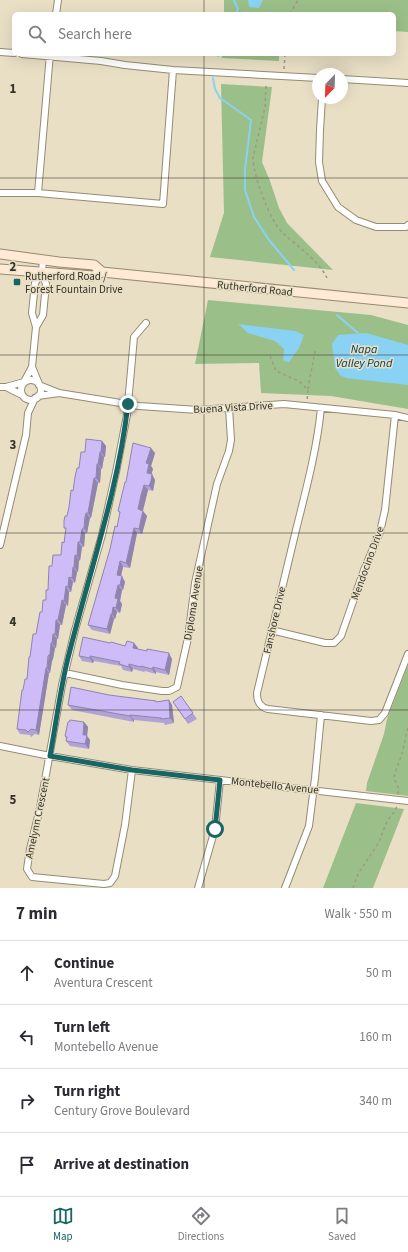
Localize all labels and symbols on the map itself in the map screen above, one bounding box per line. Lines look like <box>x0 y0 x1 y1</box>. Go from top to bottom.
north arrow <box>312 68 348 104</box>
text: 1 <box>10 80 17 98</box>
text: 2 <box>10 258 17 276</box>
place label: Rutherford Road / Forest Fountain Drive <box>25 269 123 297</box>
marker: Rutherford Road / Forest Fountain Drive <box>12 277 22 287</box>
street label: Rutherford Road <box>216 277 293 300</box>
water label: Napa Valley Pond <box>336 341 393 372</box>
route end <box>119 395 137 413</box>
street label: Buena Vista Drive <box>193 398 274 417</box>
text: 3 <box>10 436 17 454</box>
street label: Mendocino Drive <box>347 524 388 602</box>
street label: Diploma Avenue <box>180 564 207 641</box>
street label: Fanshore Drive <box>259 585 290 655</box>
text: 4 <box>10 613 17 631</box>
street label: Montebello Avenue <box>230 773 320 798</box>
street label: Amelynn Crescent <box>22 776 53 860</box>
text: 5 <box>10 791 17 809</box>
route start <box>206 820 224 838</box>

